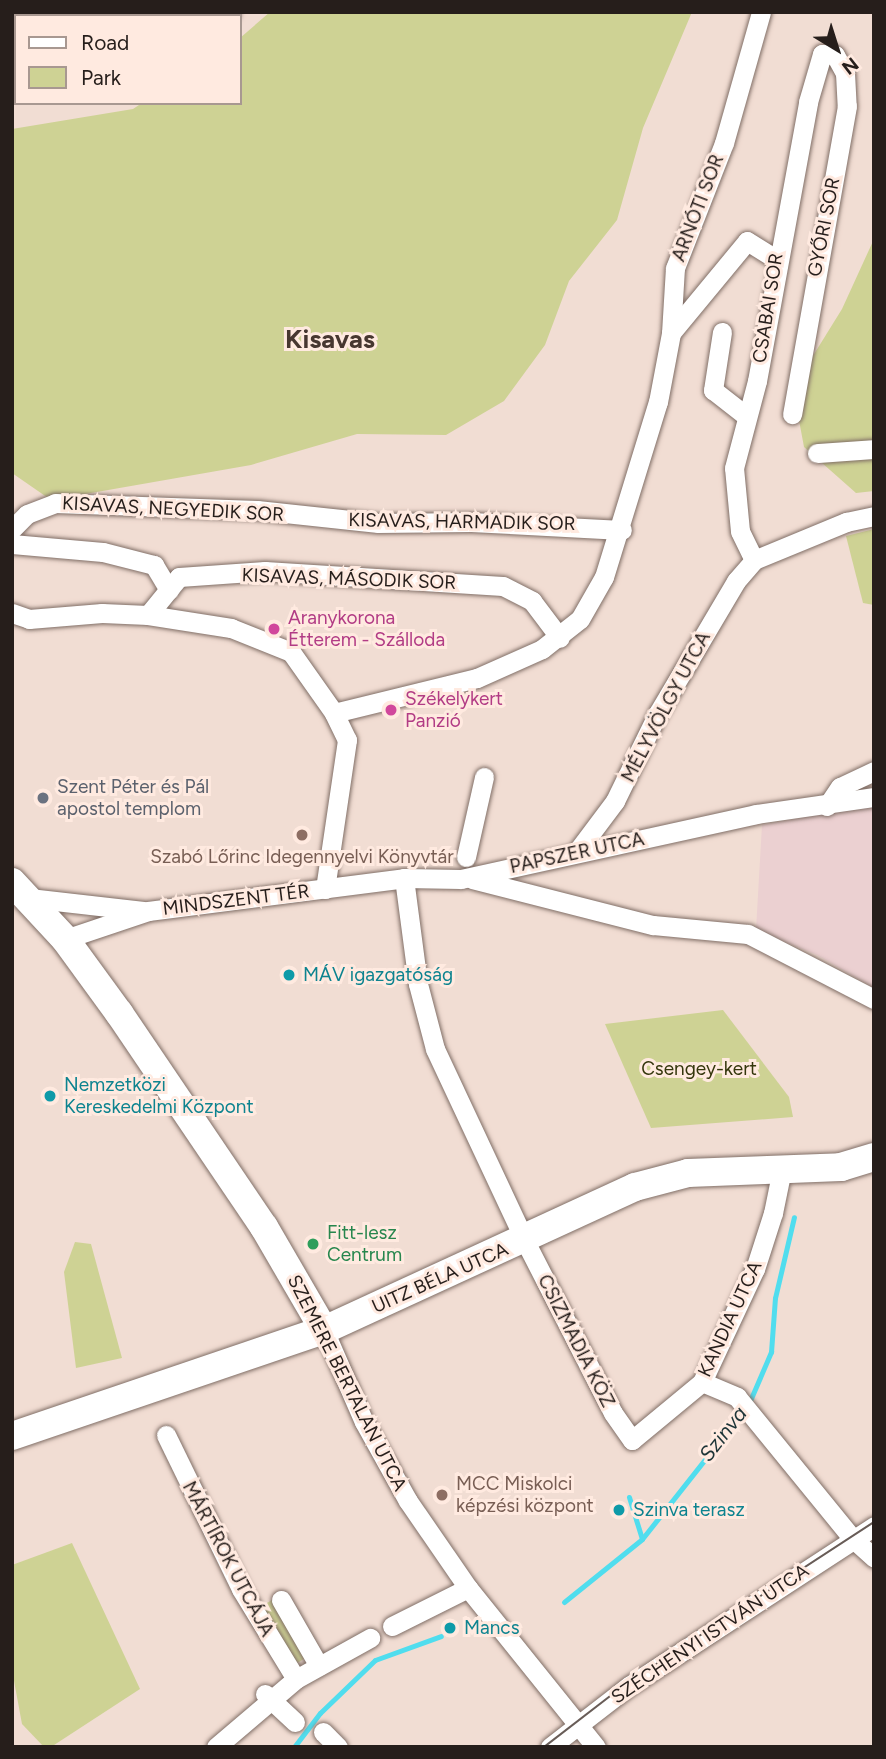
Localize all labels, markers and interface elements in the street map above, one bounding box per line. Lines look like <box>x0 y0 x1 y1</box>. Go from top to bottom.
legend <box>14 14 242 105</box>
north arrow <box>802 14 872 84</box>
text: Road <box>81 30 129 55</box>
text: N <box>837 52 863 80</box>
text: Park <box>81 65 121 90</box>
street label: ARNÓTI SOR <box>667 151 729 265</box>
street label: GYŐRI SOR <box>803 175 845 279</box>
street label: CSABAI SOR <box>748 251 788 365</box>
district label: Kisavas <box>285 324 375 356</box>
street label: KISAVAS, NEGYEDIK SOR <box>61 492 285 526</box>
street label: KISAVAS, HARMADIK SOR <box>348 509 576 535</box>
street label: KISAVAS, MÁSODIK SOR <box>241 564 457 594</box>
place label: Aranykorona Étterem - Szálloda <box>288 607 445 651</box>
marker: Aranykorona Étterem - Szálloda <box>266 621 282 637</box>
street label: MÉLYVÖLGY UTCA <box>617 628 715 786</box>
place label: Székelykert Panzió <box>405 688 503 732</box>
marker: Székelykert Panzió <box>383 702 399 718</box>
place label: Szent Péter és Pál apostol templom <box>57 776 209 820</box>
marker: Szent Péter és Pál apostol templom <box>35 790 51 806</box>
marker: Szabó Lőrinc Idegennyelvi Könyvtár <box>294 827 310 843</box>
street label: PAPSZER UTCA <box>508 828 646 878</box>
place label: Szabó Lőrinc Idegennyelvi Könyvtár <box>150 846 454 868</box>
street label: MINDSZENT TÉR <box>161 880 311 920</box>
place label: MÁV igazgatóság <box>303 964 453 986</box>
marker: MÁV igazgatóság <box>281 967 297 983</box>
park label: Csengey-kert <box>641 1058 757 1080</box>
place label: Nemzetközi Kereskedelmi Központ <box>64 1074 254 1118</box>
marker: Nemzetközi Kereskedelmi Központ <box>42 1088 58 1104</box>
place label: Fitt-lesz Centrum <box>327 1222 402 1266</box>
marker: Fitt-lesz Centrum <box>305 1236 321 1252</box>
street label: UITZ BÉLA UTCA <box>368 1238 512 1318</box>
street label: KANDIA UTCA <box>693 1257 767 1381</box>
street label: SZEMERE BERTALAN UTCA <box>282 1271 412 1495</box>
street label: CSIZMADIA KÖZ <box>533 1271 619 1411</box>
water label: Szinva <box>694 1402 752 1466</box>
place label: MCC Miskolci képzési központ <box>456 1473 594 1517</box>
street label: MÁRTÍROK UTCÁJA <box>177 1478 279 1640</box>
marker: MCC Miskolci képzési központ <box>434 1487 450 1503</box>
place label: Szinva terasz <box>633 1499 745 1521</box>
marker: Szinva terasz <box>611 1502 627 1518</box>
street label: SZÉCHENYI ISTVÁN UTCA <box>607 1559 813 1709</box>
place label: Mancs <box>464 1617 519 1639</box>
marker: Mancs <box>442 1620 458 1636</box>

